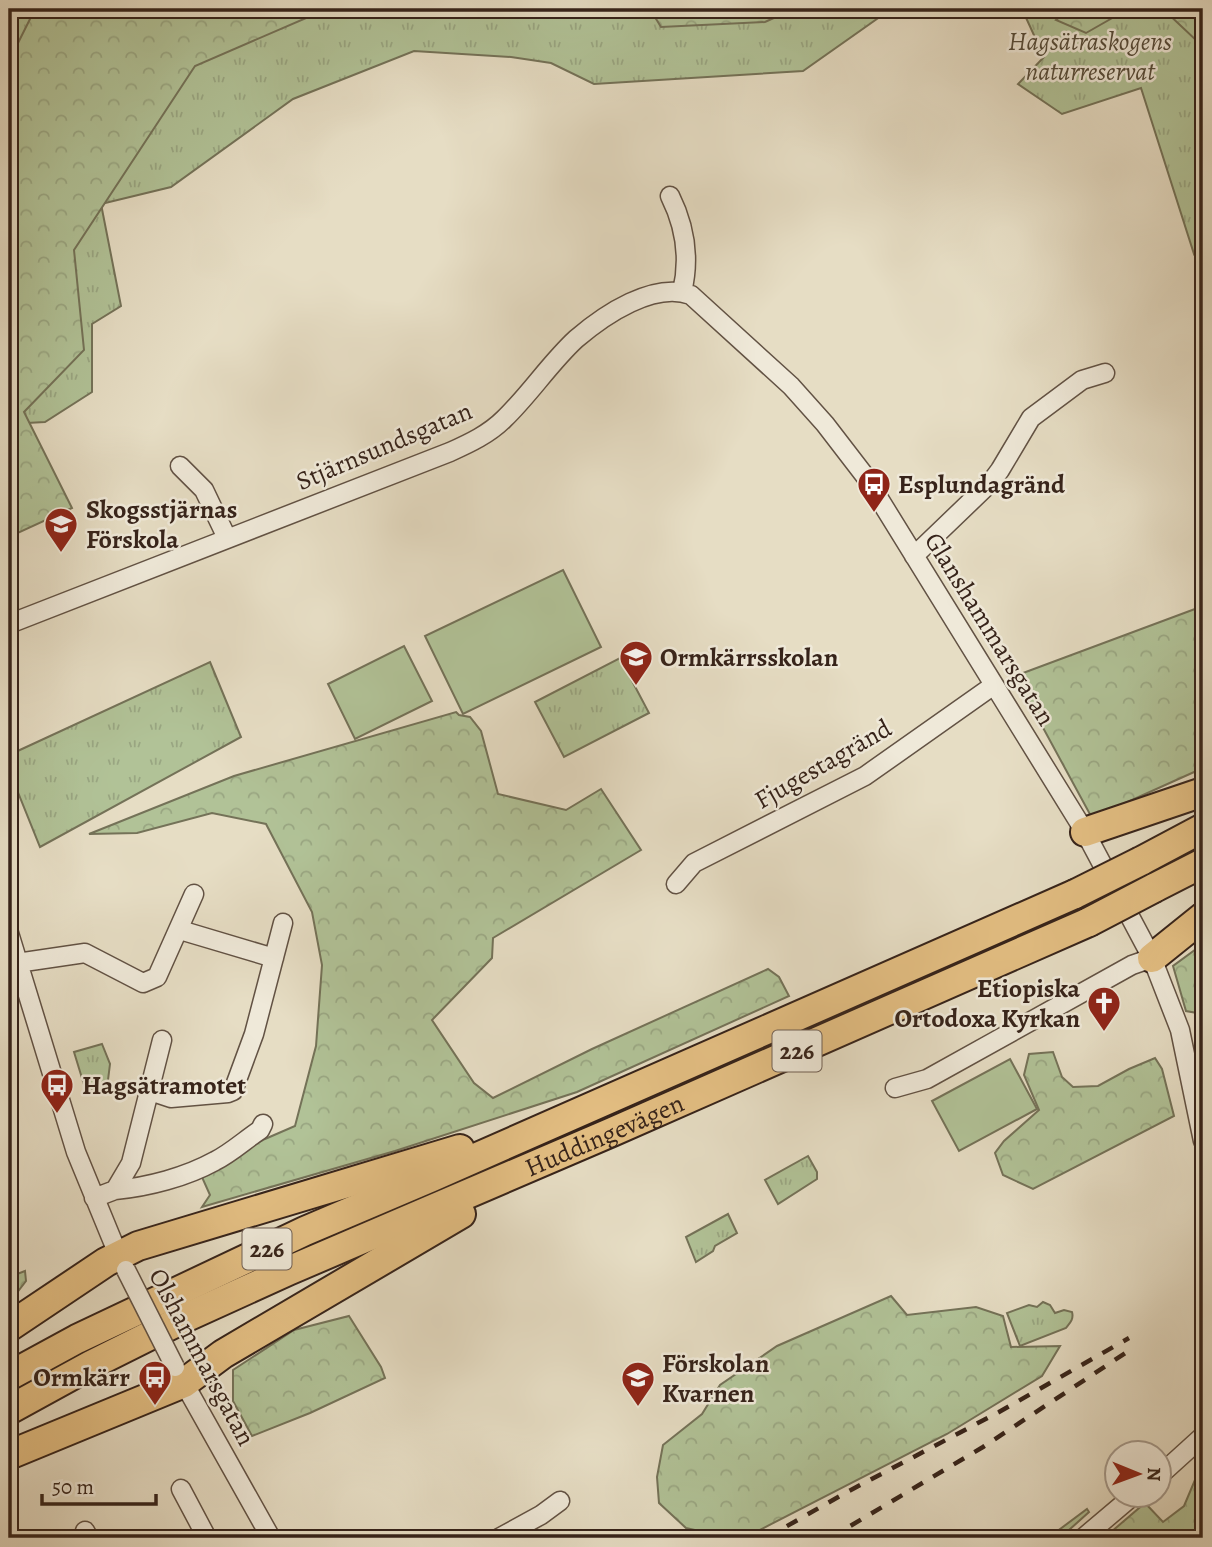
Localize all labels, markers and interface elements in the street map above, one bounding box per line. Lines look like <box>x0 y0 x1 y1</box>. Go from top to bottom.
park label: Hagsätraskogens naturreservat <box>1008 24 1172 89</box>
street label: Stjärnsundsgatan <box>291 393 477 499</box>
bus stop icon: Esplundagränd <box>855 465 893 514</box>
place label: Esplundagränd <box>898 467 1066 502</box>
place label: Skogsstjärnas Förskola <box>86 492 237 557</box>
school or university icon: Skogsstjärnas Förskola <box>42 505 80 554</box>
street label: Glanshammarsgatan <box>916 526 1064 732</box>
school or university icon: Ormkärrsskolan <box>617 638 655 687</box>
place label: Ormkärrsskolan <box>660 640 839 675</box>
street label: Fjugestagränd <box>748 711 898 817</box>
place label: Etiopiska Ortodoxa Kyrkan <box>894 971 1080 1036</box>
church icon: Etiopiska Ortodoxa Kyrkan <box>1085 984 1123 1033</box>
road number: 226 <box>772 1030 822 1072</box>
bus stop icon: Hagsätramotet <box>38 1066 76 1115</box>
place label: Hagsätramotet <box>82 1068 246 1103</box>
street label: Huddingevägen <box>519 1085 689 1185</box>
road number: 226 <box>243 1228 292 1269</box>
street label: Olshammarsgatan <box>140 1262 264 1452</box>
place label: Förskolan Kvarnen <box>662 1346 770 1411</box>
bus stop icon: Ormkärr <box>136 1358 174 1407</box>
school or university icon: Förskolan Kvarnen <box>619 1359 657 1408</box>
place label: Ormkärr <box>33 1360 130 1395</box>
north arrow <box>1104 1438 1174 1508</box>
scale bar <box>42 1463 156 1507</box>
text: N <box>1141 1467 1167 1482</box>
text: 50 m <box>52 1473 94 1501</box>

